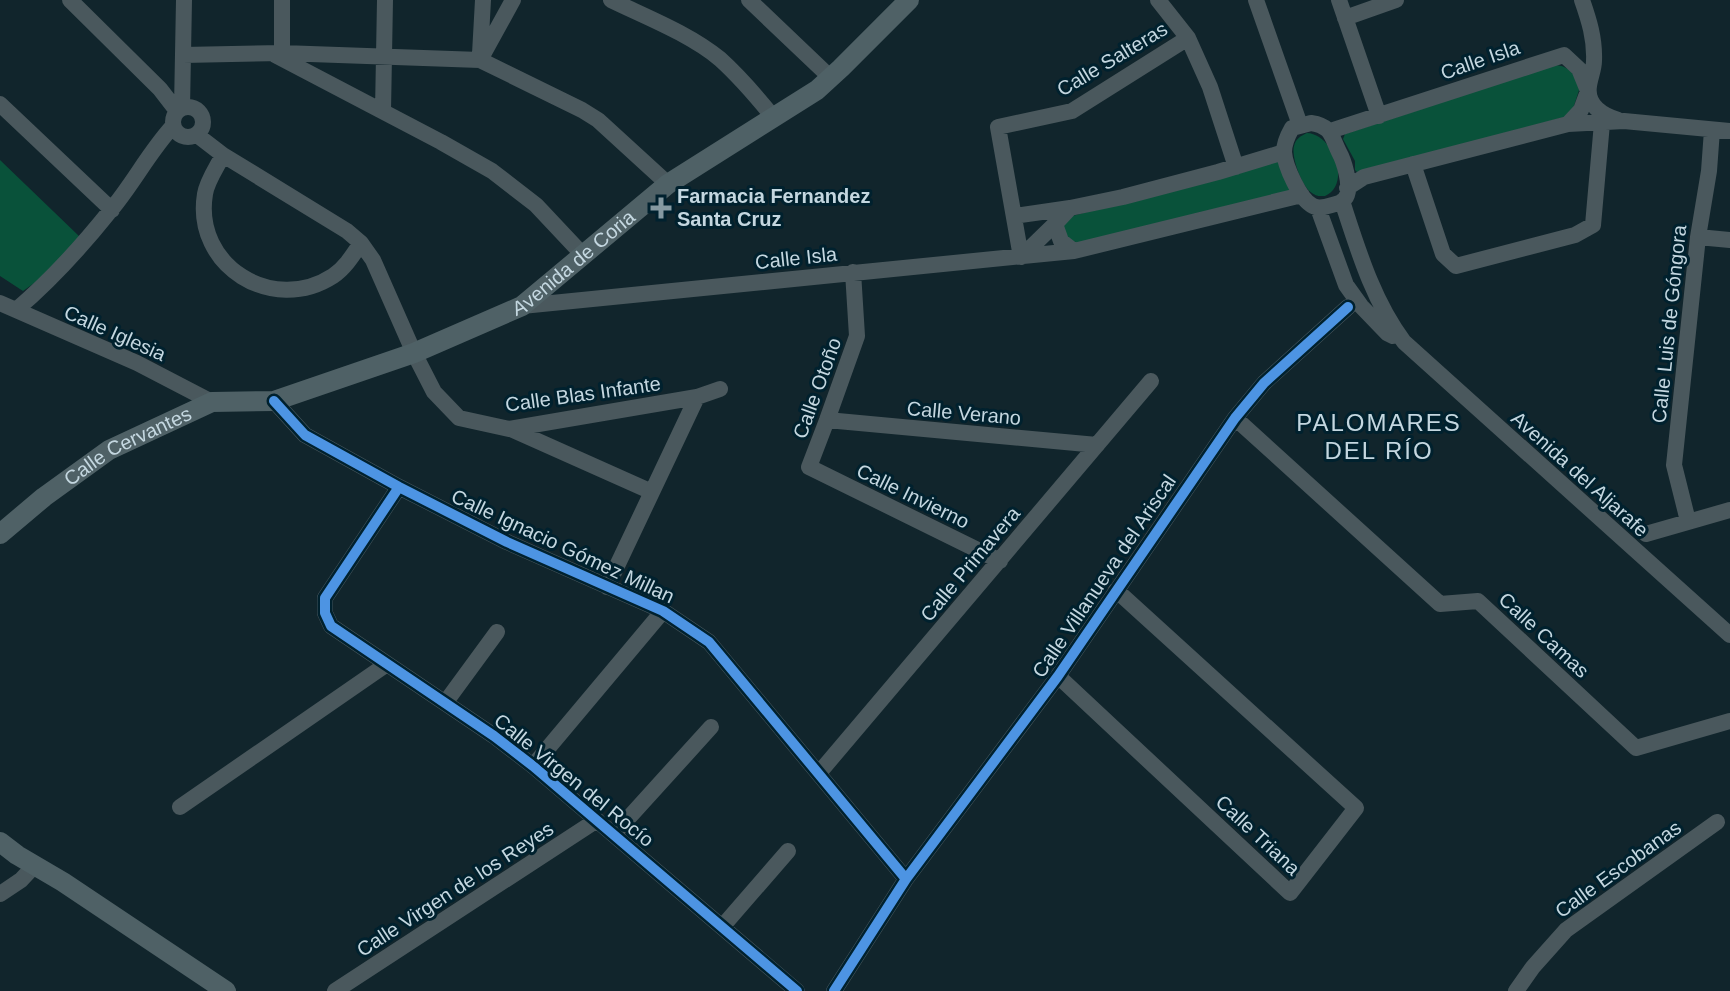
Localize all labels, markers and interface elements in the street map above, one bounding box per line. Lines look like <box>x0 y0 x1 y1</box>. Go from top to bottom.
street label: Calle Salteras <box>1053 18 1171 100</box>
street label: Calle Isla <box>1438 36 1523 84</box>
place label: Farmacia Fernandez Santa Cruz <box>677 185 870 230</box>
marker: Farmacia Fernandez Santa Cruz <box>652 199 670 217</box>
street label: Avenida de Coria <box>509 205 640 320</box>
street label: Calle Luis de Góngora <box>1648 223 1690 424</box>
street label: Calle Isla <box>754 243 839 273</box>
street label: Calle Iglesia <box>61 301 170 366</box>
street label: Calle Otoño <box>789 335 845 441</box>
street label: Calle Blas Infante <box>504 372 662 416</box>
street label: Calle Verano <box>906 397 1022 429</box>
street label: Calle Cervantes <box>60 402 195 490</box>
street label: Avenida del Aljarafe <box>1507 407 1653 541</box>
district label: PALOMARES DEL RÍO <box>1296 409 1462 464</box>
street label: Calle Invierno <box>853 459 973 533</box>
street label: Calle Villanueva del Ariscal <box>1028 470 1180 682</box>
street label: Calle Ignacio Gómez Millan <box>448 485 678 607</box>
street label: Calle Primavera <box>916 502 1025 626</box>
street label: Calle Camas <box>1495 588 1593 682</box>
street label: Calle Virgen del Rocío <box>490 709 658 851</box>
street label: Calle Triana <box>1211 791 1305 880</box>
street label: Calle Escobanas <box>1551 816 1685 922</box>
street label: Calle Virgen de los Reyes <box>353 817 557 961</box>

